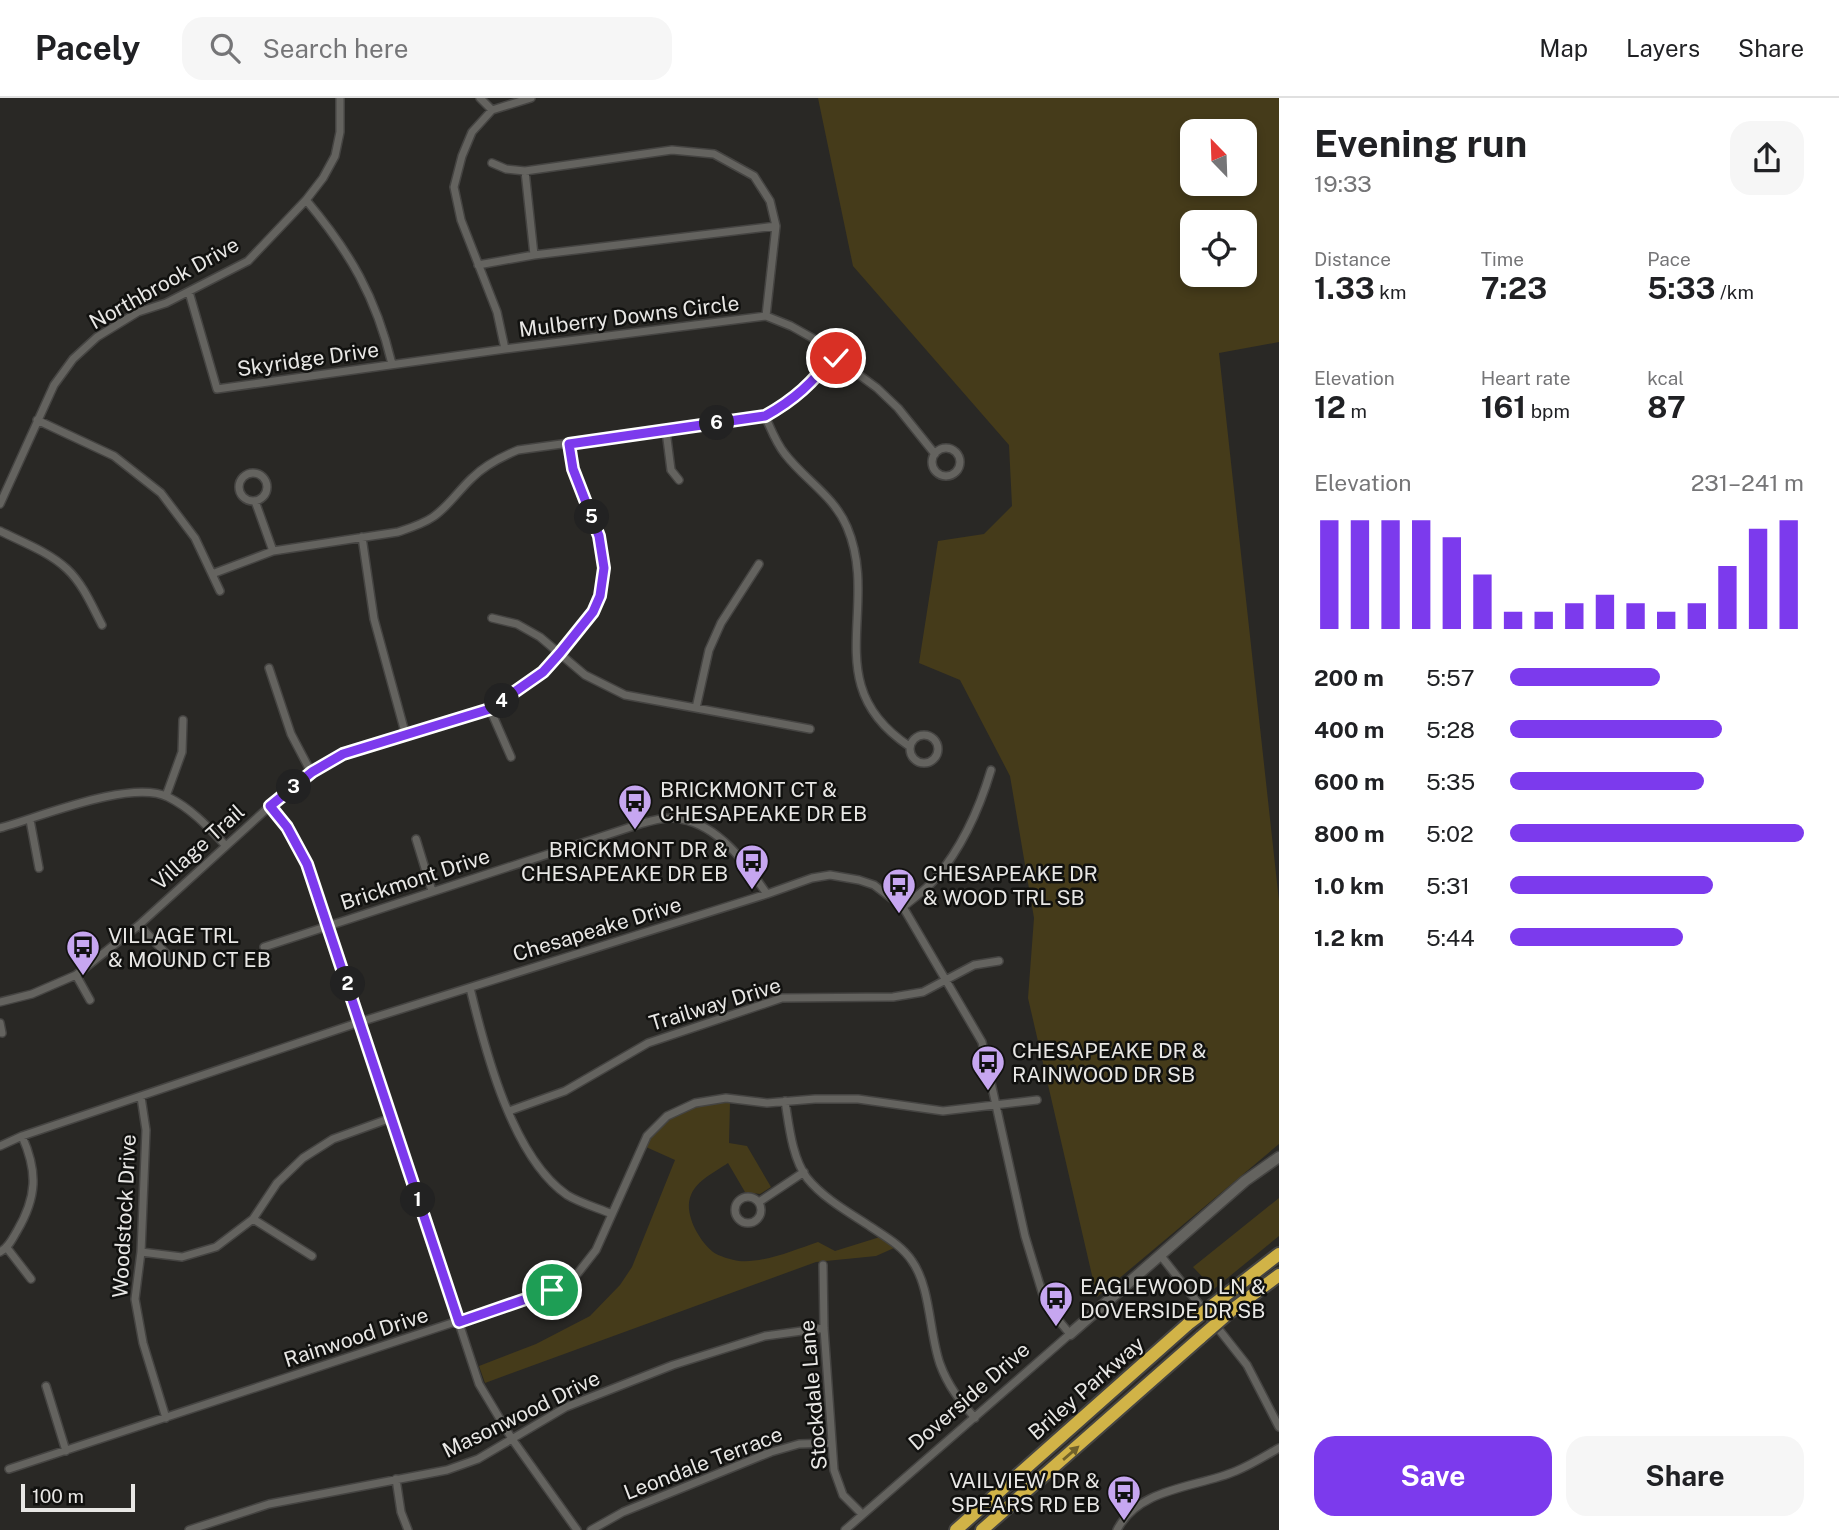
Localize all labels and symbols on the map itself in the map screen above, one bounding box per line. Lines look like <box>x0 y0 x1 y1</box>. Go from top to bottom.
north arrow <box>1180 119 1256 196</box>
street label: Northbrook Drive <box>85 232 243 334</box>
street label: Mulberry Downs Circle <box>517 290 741 342</box>
pin <box>806 328 866 388</box>
street label: Skyridge Drive <box>235 337 381 381</box>
pin: 6 <box>700 406 734 440</box>
pin: 5 <box>574 500 610 534</box>
pin: 4 <box>484 684 520 718</box>
pin: 3 <box>276 770 312 804</box>
place label: BRICKMONT CT & CHESAPEAKE DR EB <box>660 777 867 826</box>
bus stop icon: BRICKMONT CT & CHESAPEAKE DR EB <box>616 782 654 831</box>
street label: Village Trail <box>147 799 249 895</box>
place label: BRICKMONT DR & CHESAPEAKE DR EB <box>521 837 728 886</box>
bus stop icon: BRICKMONT DR & CHESAPEAKE DR EB <box>733 842 771 891</box>
street label: Brickmont Drive <box>337 843 493 915</box>
place label: CHESAPEAKE DR & WOOD TRL SB <box>923 861 1098 910</box>
bus stop icon: CHESAPEAKE DR & WOOD TRL SB <box>880 866 918 915</box>
street label: Chesapeake Drive <box>510 891 684 967</box>
place label: VILLAGE TRL & MOUND CT EB <box>108 923 271 972</box>
bus stop icon: VILLAGE TRL & MOUND CT EB <box>64 928 102 977</box>
pin: 2 <box>330 966 366 1001</box>
street label: Trailway Drive <box>646 972 784 1036</box>
place label: CHESAPEAKE DR & RAINWOOD DR SB <box>1012 1038 1207 1087</box>
bus stop icon: CHESAPEAKE DR & RAINWOOD DR SB <box>969 1043 1007 1092</box>
street label: Woodstock Drive <box>107 1133 141 1299</box>
pin: 1 <box>400 1182 436 1218</box>
pin <box>522 1260 582 1320</box>
place label: EAGLEWOOD LN & DOVERSIDE DR SB <box>1080 1274 1266 1323</box>
bus stop icon: EAGLEWOOD LN & DOVERSIDE DR SB <box>1037 1279 1075 1328</box>
street label: Rainwood Drive <box>281 1302 431 1372</box>
street label: Stockdale Lane <box>794 1319 832 1471</box>
street label: Briley Parkway <box>1023 1331 1149 1445</box>
street label: Doverside Drive <box>903 1337 1035 1455</box>
street label: Masonwood Drive <box>438 1365 604 1463</box>
street label: Leondale Terrace <box>620 1421 786 1505</box>
one-way arrow <box>1062 1446 1079 1461</box>
place label: VAILVIEW DR & SPEARS RD EB <box>950 1468 1100 1517</box>
bus stop icon: VAILVIEW DR & SPEARS RD EB <box>1105 1473 1143 1522</box>
scale bar <box>21 1481 135 1513</box>

